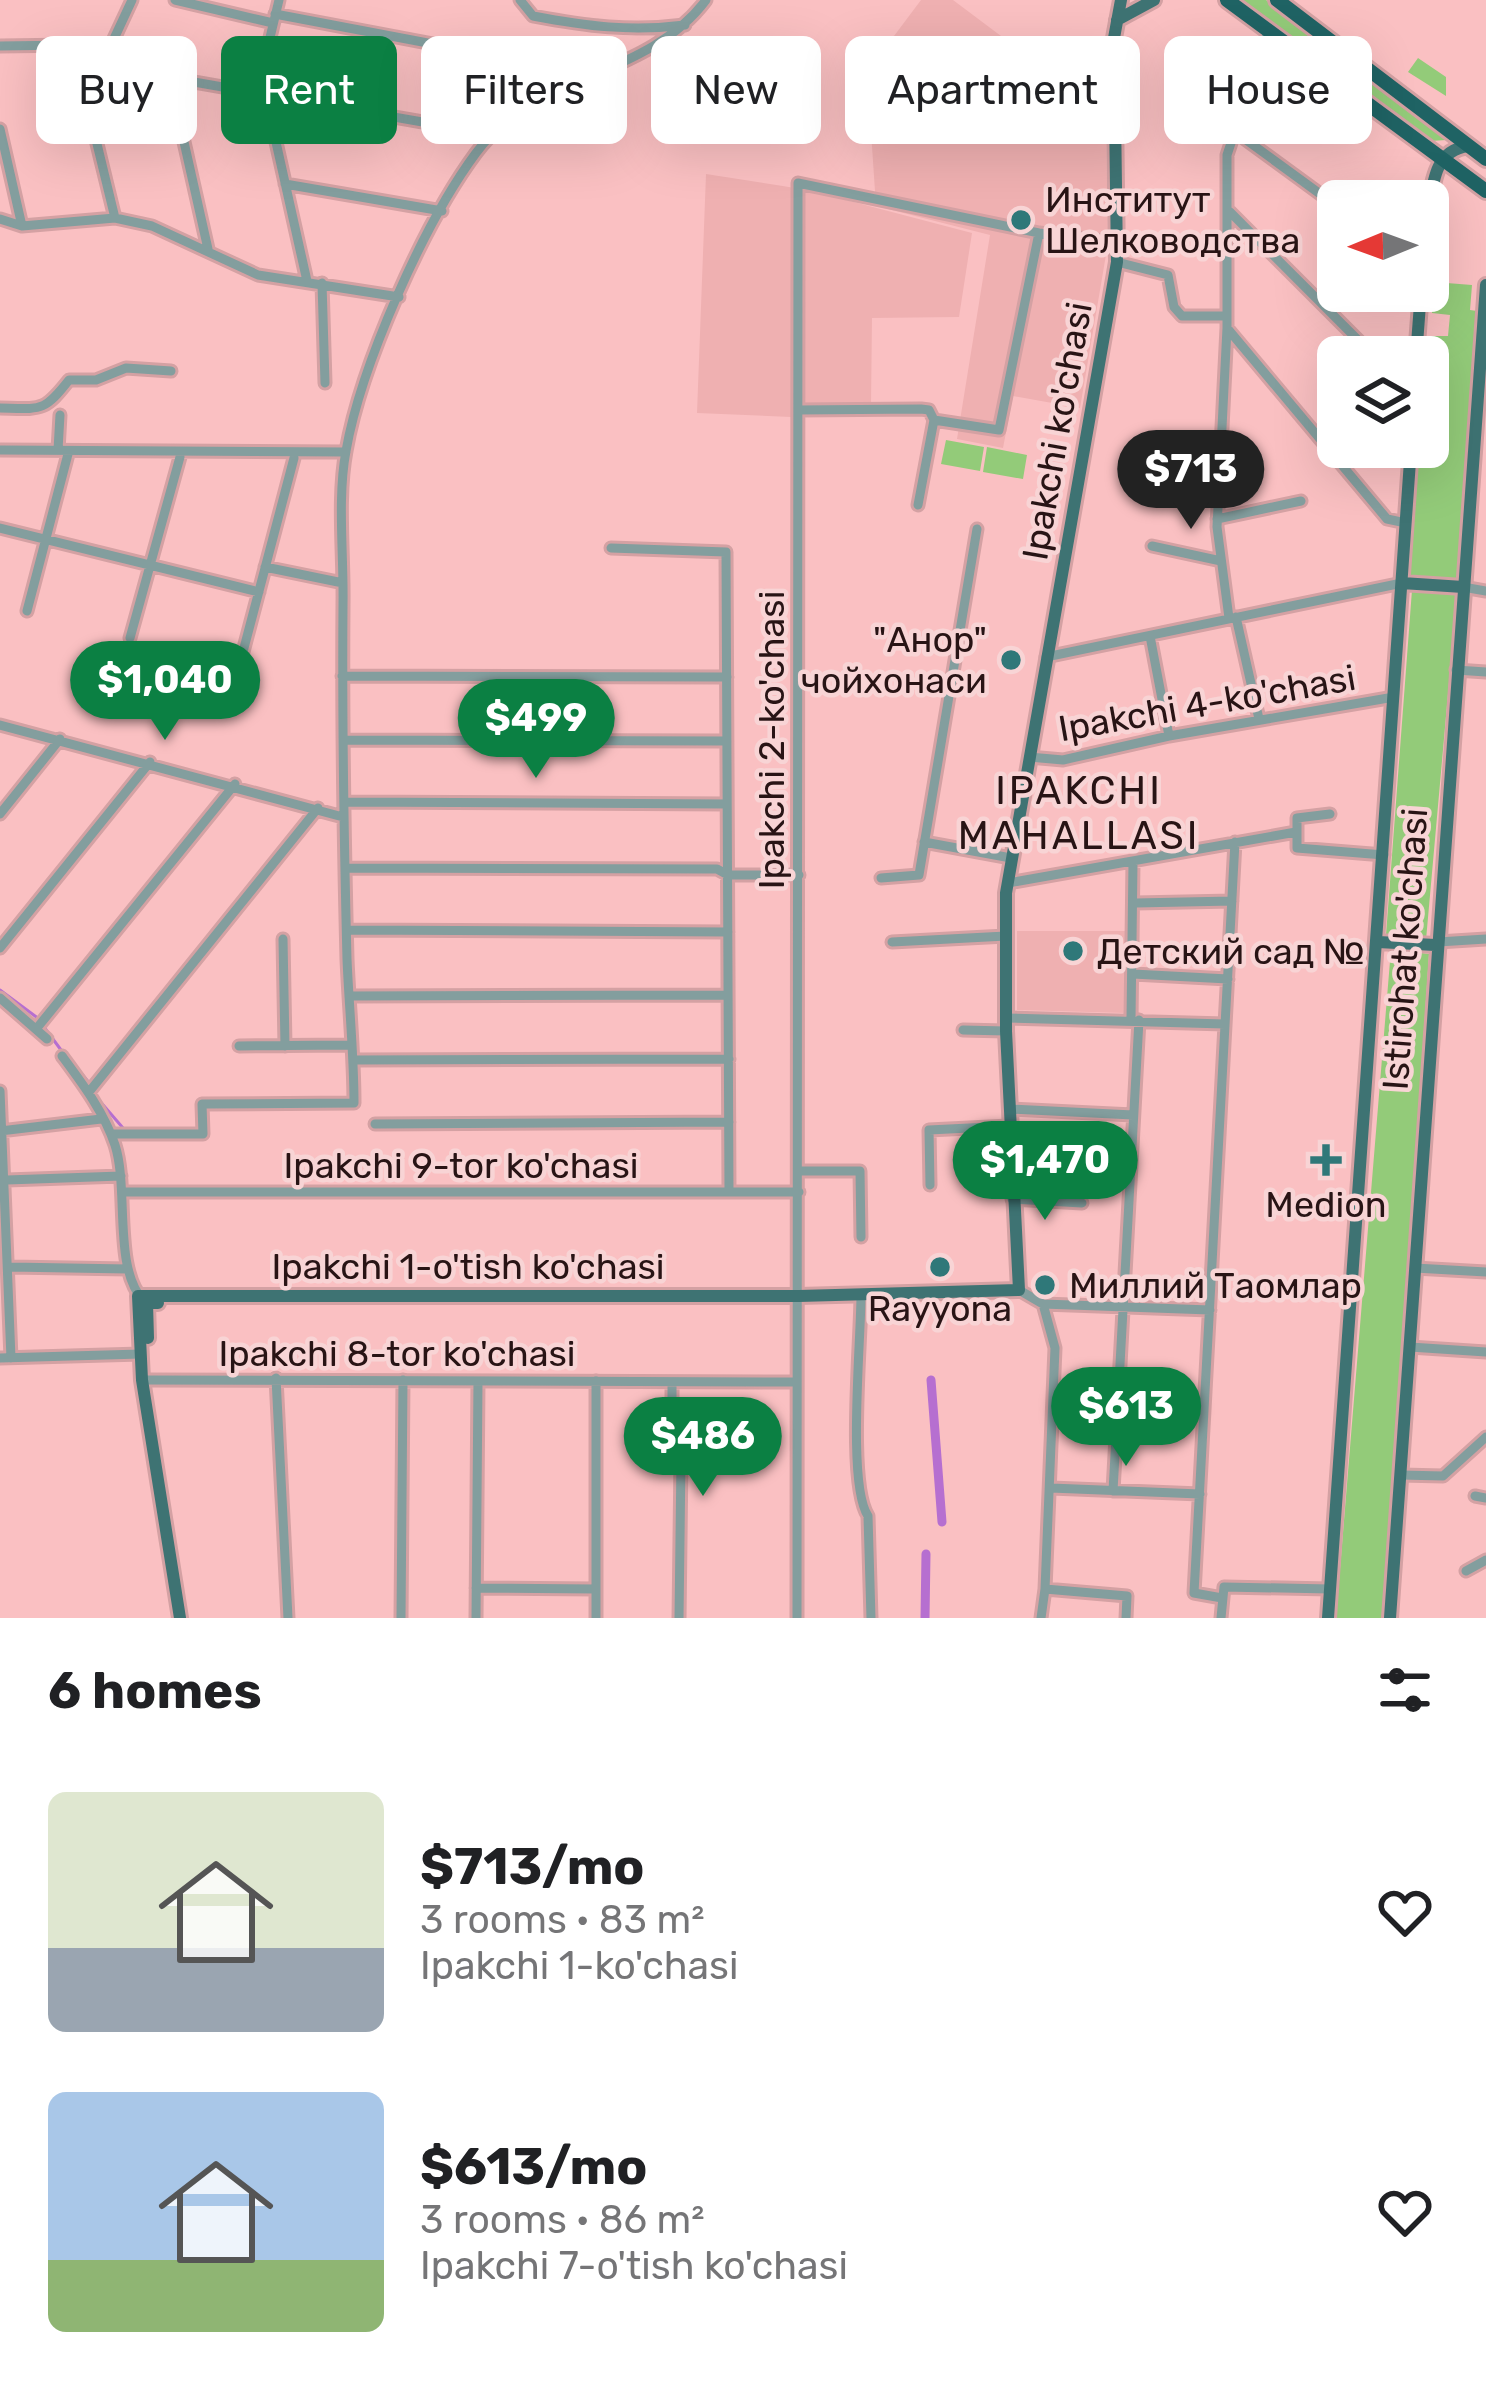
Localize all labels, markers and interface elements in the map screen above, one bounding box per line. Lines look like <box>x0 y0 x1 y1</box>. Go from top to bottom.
chip: Buy <box>36 36 197 144</box>
chip: Rent <box>221 36 397 144</box>
chip: Filters <box>421 36 627 144</box>
chip: New <box>651 36 821 144</box>
chip: Apartment <box>845 36 1140 144</box>
chip: House <box>1164 36 1372 144</box>
place label: Институт Шелководства <box>1045 178 1300 262</box>
north arrow <box>1317 180 1449 312</box>
map controls <box>1317 180 1449 468</box>
marker: Институт Шелководства <box>1008 207 1034 233</box>
street label: Ipakchi ko'chasi <box>1013 299 1101 563</box>
button: layers <box>1317 336 1449 468</box>
pin: $713 <box>1120 430 1262 532</box>
text: $713 <box>1144 446 1238 492</box>
street label: Ipakchi 2-ko'chasi <box>750 591 793 889</box>
place label: "Анор" чойхонаси <box>801 618 987 702</box>
pin: $1,040 <box>67 641 263 743</box>
marker: "Анор" чойхонаси <box>998 647 1024 673</box>
street label: Ipakchi 4-ko'chasi <box>1055 656 1359 750</box>
text: $1,040 <box>97 657 233 703</box>
pin: $499 <box>465 679 607 781</box>
text: $499 <box>485 695 587 741</box>
district label: IPAKCHI MAHALLASI <box>958 768 1200 859</box>
street label: Istirohat ko'chasi <box>1374 807 1436 1091</box>
place label: Детский сад № <box>1097 930 1365 973</box>
marker: Детский сад № <box>1060 938 1086 964</box>
pin: $1,470 <box>947 1121 1143 1223</box>
text: $1,470 <box>980 1137 1110 1183</box>
street label: Ipakchi 9-tor ko'chasi <box>283 1144 639 1187</box>
marker: Medion <box>1310 1144 1342 1176</box>
place label: Medion <box>1265 1183 1387 1226</box>
street label: Ipakchi 1-o'tish ko'chasi <box>271 1245 665 1288</box>
marker: Rayyona <box>927 1254 953 1280</box>
place label: Миллий Таомлар <box>1069 1264 1362 1307</box>
marker: Миллий Таомлар <box>1032 1272 1058 1298</box>
place label: Rayyona <box>868 1287 1012 1330</box>
street label: Ipakchi 8-tor ko'chasi <box>218 1332 576 1375</box>
pin: $613 <box>1055 1367 1197 1469</box>
text: $613 <box>1078 1383 1174 1429</box>
pin: $486 <box>632 1397 774 1499</box>
text: $486 <box>651 1413 755 1459</box>
icon: filters <box>1372 1657 1438 1723</box>
text: 6 homes <box>48 1660 262 1721</box>
text: $713/mo <box>420 1836 645 1897</box>
icon: home <box>144 1840 288 1984</box>
icon: heart <box>1372 1879 1438 1945</box>
text: 3 rooms · 83 m² <box>420 1897 705 1943</box>
text: Ipakchi 1-ko'chasi <box>420 1943 738 1989</box>
text: $613/mo <box>420 2136 647 2197</box>
icon: home <box>144 2140 288 2284</box>
icon: heart <box>1372 2179 1438 2245</box>
text: 3 rooms · 86 m² <box>420 2197 705 2243</box>
text: Ipakchi 7-o'tish ko'chasi <box>420 2243 848 2289</box>

